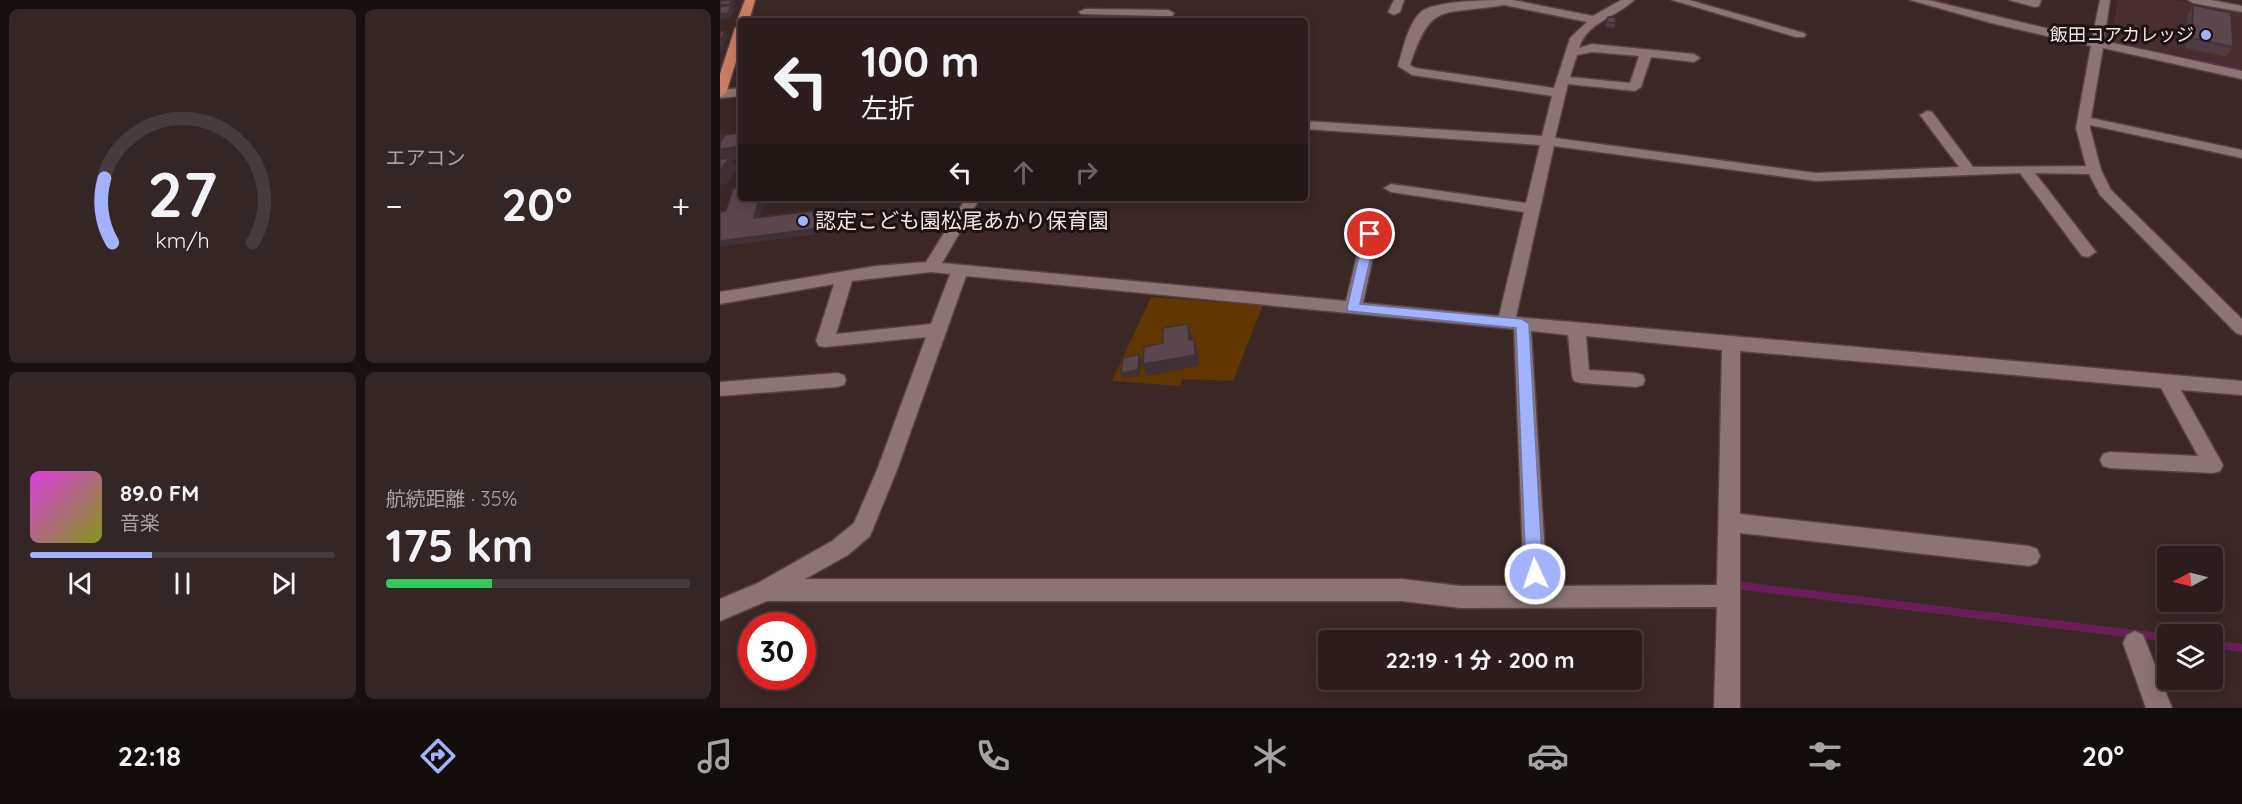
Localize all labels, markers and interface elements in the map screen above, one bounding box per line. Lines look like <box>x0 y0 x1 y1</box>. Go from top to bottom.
place label: 飯田コアカレッジ <box>2050 23 2194 46</box>
marker: 飯田コアカレッジ <box>2199 28 2213 42</box>
text: 100 m <box>861 35 979 88</box>
icon: left <box>762 42 840 120</box>
text: 左折 <box>861 91 915 125</box>
text: エアコン <box>386 145 466 170</box>
text: 27 <box>147 155 217 233</box>
icon: left <box>944 156 977 189</box>
icon: ahead <box>1007 156 1040 189</box>
icon: right <box>1070 156 1103 189</box>
text: 20° <box>502 176 572 232</box>
text: − <box>386 185 403 226</box>
text: + <box>671 185 690 226</box>
place label: 認定こども園松尾あかり保育園 <box>815 207 1109 233</box>
pin <box>1344 208 1395 259</box>
marker: 認定こども園松尾あかり保育園 <box>796 214 810 228</box>
icon: arrive <box>1353 217 1386 250</box>
text: km/h <box>155 227 209 253</box>
text: 89.0 FM <box>120 479 199 507</box>
text: 航続距離 · 35% <box>386 486 517 511</box>
text: 音楽 <box>120 510 160 535</box>
text: 175 km <box>386 517 533 573</box>
position arrow <box>1503 542 1567 606</box>
north arrow <box>2157 546 2223 612</box>
map controls <box>2157 546 2223 690</box>
icon: previous <box>64 567 97 600</box>
icon: pause <box>166 567 199 600</box>
icon: next <box>267 567 300 600</box>
speed limit sign: 30 <box>738 612 816 690</box>
button: layers <box>2157 624 2223 690</box>
text: 22:19 · 1 分 · 200 m <box>1385 646 1575 674</box>
icon: directions <box>417 735 459 777</box>
icon: music <box>694 735 736 777</box>
icon: phone <box>972 735 1014 777</box>
icon: climate <box>1249 735 1291 777</box>
icon: car <box>1527 735 1569 777</box>
icon: filters <box>1804 735 1846 777</box>
text: 22:18 <box>118 739 181 773</box>
text: 20° <box>2082 739 2124 773</box>

